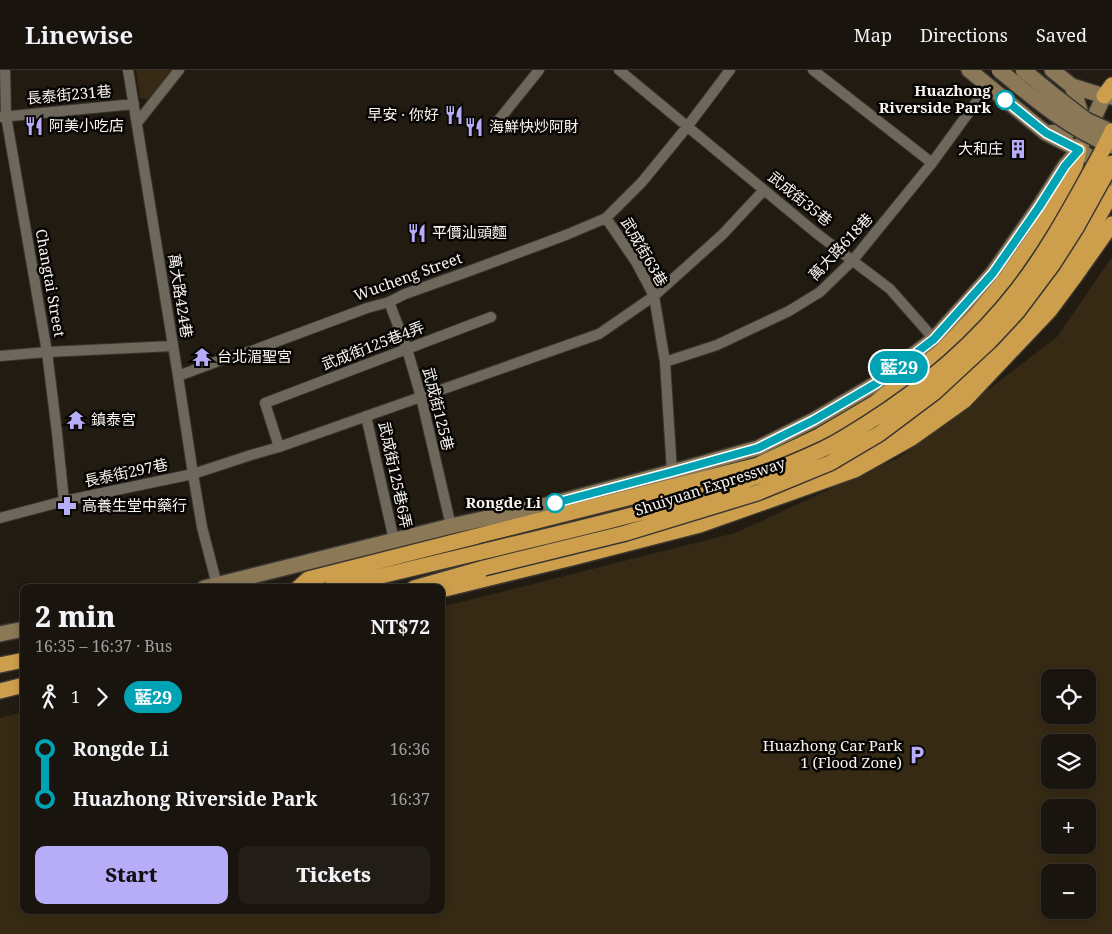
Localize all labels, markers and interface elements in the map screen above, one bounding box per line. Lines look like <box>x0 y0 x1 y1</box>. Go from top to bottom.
text: Linewise <box>25 18 133 51</box>
text: Map <box>854 23 892 47</box>
text: Directions <box>920 23 1008 47</box>
text: Saved <box>1036 23 1087 47</box>
street label: 長泰街231巷 <box>26 80 112 108</box>
place label: Huazhong Riverside Park <box>879 80 992 117</box>
marker: Huazhong Riverside Park <box>995 90 1015 110</box>
place label: 早安 · 你好 <box>367 104 439 124</box>
restaurant icon: 早安 · 你好 <box>443 104 465 126</box>
restaurant icon: 阿美小吃店 <box>23 115 45 137</box>
place label: 阿美小吃店 <box>49 115 124 135</box>
restaurant icon: 海鮮快炒阿財 <box>463 116 485 138</box>
place label: 海鮮快炒阿財 <box>489 116 579 136</box>
place label: 大和庄 <box>958 138 1003 158</box>
building icon: 大和庄 <box>1007 138 1029 160</box>
street label: 武成街35巷 <box>765 166 837 230</box>
street label: 萬大路618巷 <box>804 208 877 284</box>
street label: 武成街63巷 <box>617 213 673 290</box>
restaurant icon: 平價汕頭麵 <box>406 222 428 244</box>
place label: 平價汕頭麵 <box>432 222 507 242</box>
street label: Changtai Street <box>32 227 70 338</box>
street label: Wucheng Street <box>351 247 464 305</box>
street label: 萬大路424巷 <box>164 252 198 339</box>
street label: 武成街125巷4弄 <box>318 316 427 374</box>
temple icon: 台北湄聖宮 <box>191 346 213 368</box>
place label: 台北湄聖宮 <box>217 346 292 366</box>
line badge: 藍29 <box>870 351 928 383</box>
text: 藍29 <box>880 355 918 379</box>
street label: 武成街125巷 <box>419 365 459 452</box>
temple icon: 鎮泰宮 <box>65 409 87 431</box>
place label: 鎮泰宮 <box>91 409 136 429</box>
street label: 武成街125巷6弄 <box>375 420 417 530</box>
street label: Shuiyuan Expressway <box>632 452 788 520</box>
street label: 長泰街297巷 <box>82 453 170 491</box>
place label: Rongde Li <box>465 492 542 512</box>
marker: Rongde Li <box>545 493 565 513</box>
pharmacy icon: 高養生堂中藥行 <box>56 495 78 517</box>
place label: 高養生堂中藥行 <box>82 495 187 515</box>
text: 2 min <box>35 597 115 635</box>
text: NT$72 <box>370 614 430 640</box>
text: 16:35 – 16:37 · Bus <box>35 635 172 657</box>
map controls <box>1041 669 1096 919</box>
button: locate <box>1041 669 1096 724</box>
icon: walk <box>35 683 63 711</box>
icon: forward <box>88 683 116 711</box>
text: 藍29 <box>134 685 172 709</box>
text: 1 <box>71 686 80 708</box>
button: layers <box>1041 734 1096 789</box>
place label: Huazhong Car Park 1 (Flood Zone) <box>763 735 902 772</box>
text: Rongde Li <box>73 736 169 762</box>
text: 16:36 <box>390 738 430 760</box>
parking icon: Huazhong Car Park 1 (Flood Zone) <box>906 744 928 766</box>
text: Huazhong Riverside Park <box>73 786 317 812</box>
text: 16:37 <box>390 788 430 810</box>
button: + <box>1041 799 1096 854</box>
button: Start <box>35 846 228 904</box>
button: Tickets <box>238 846 430 904</box>
button: − <box>1041 864 1096 919</box>

